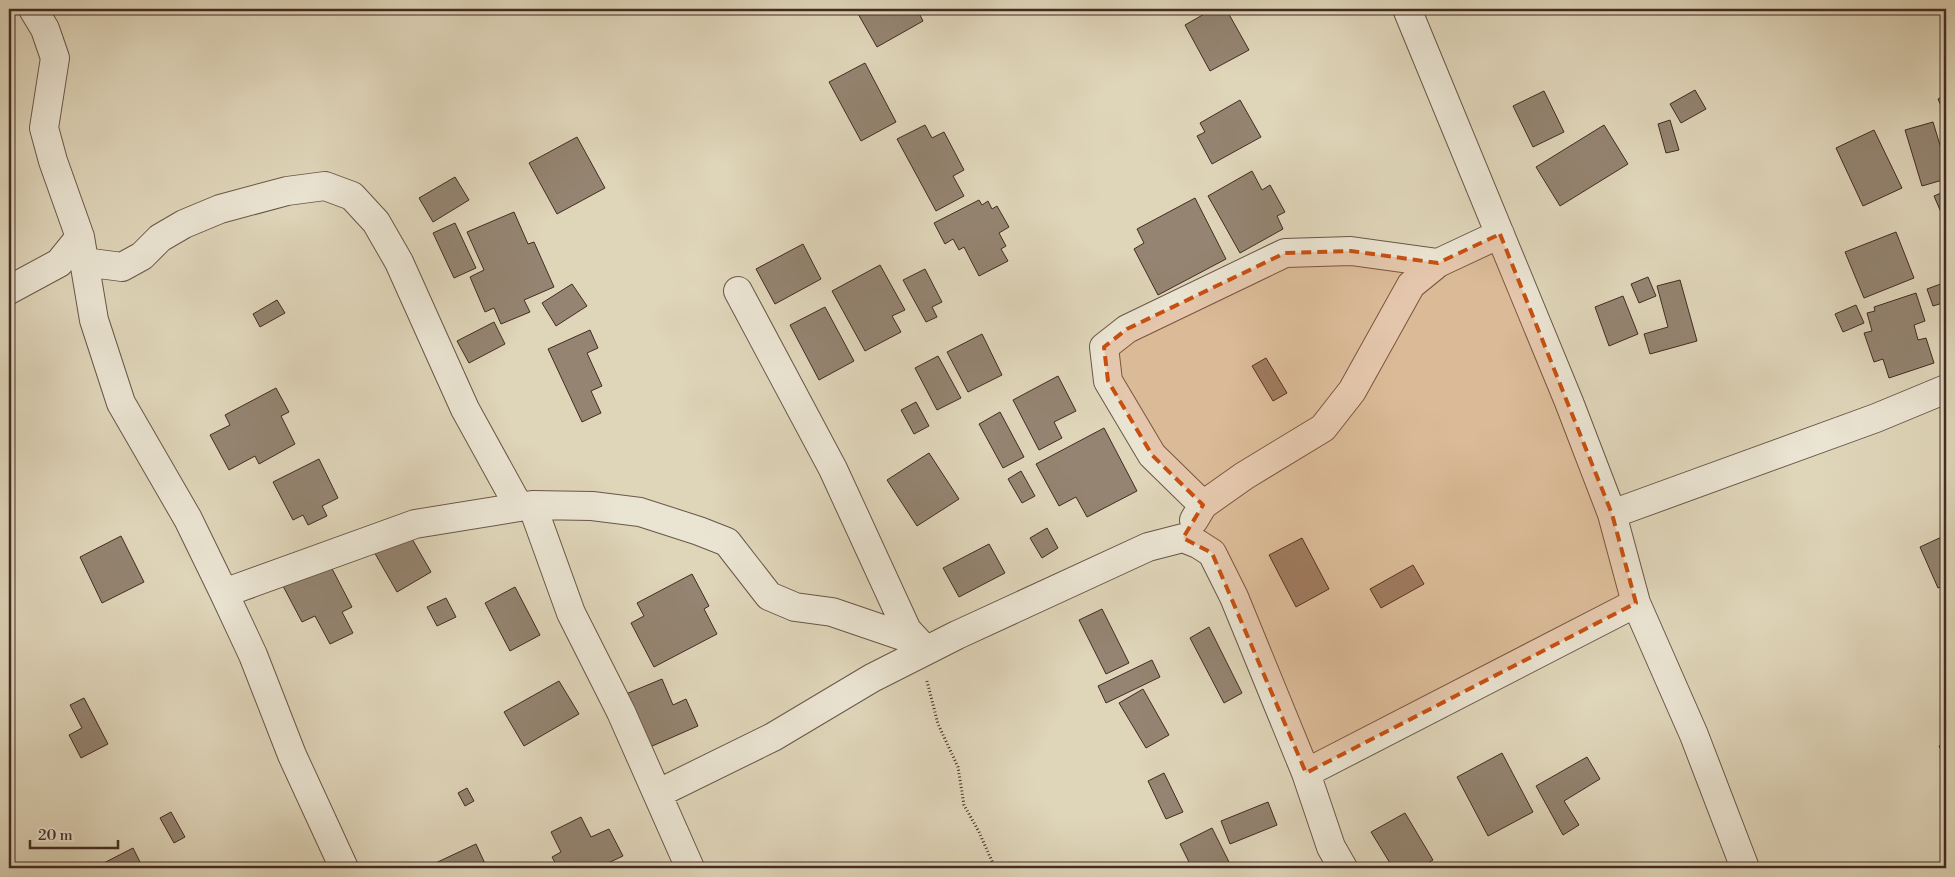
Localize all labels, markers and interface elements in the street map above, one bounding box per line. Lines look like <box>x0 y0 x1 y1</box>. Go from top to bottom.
scale bar <box>30 817 118 849</box>
text: 20 m <box>38 826 73 845</box>

